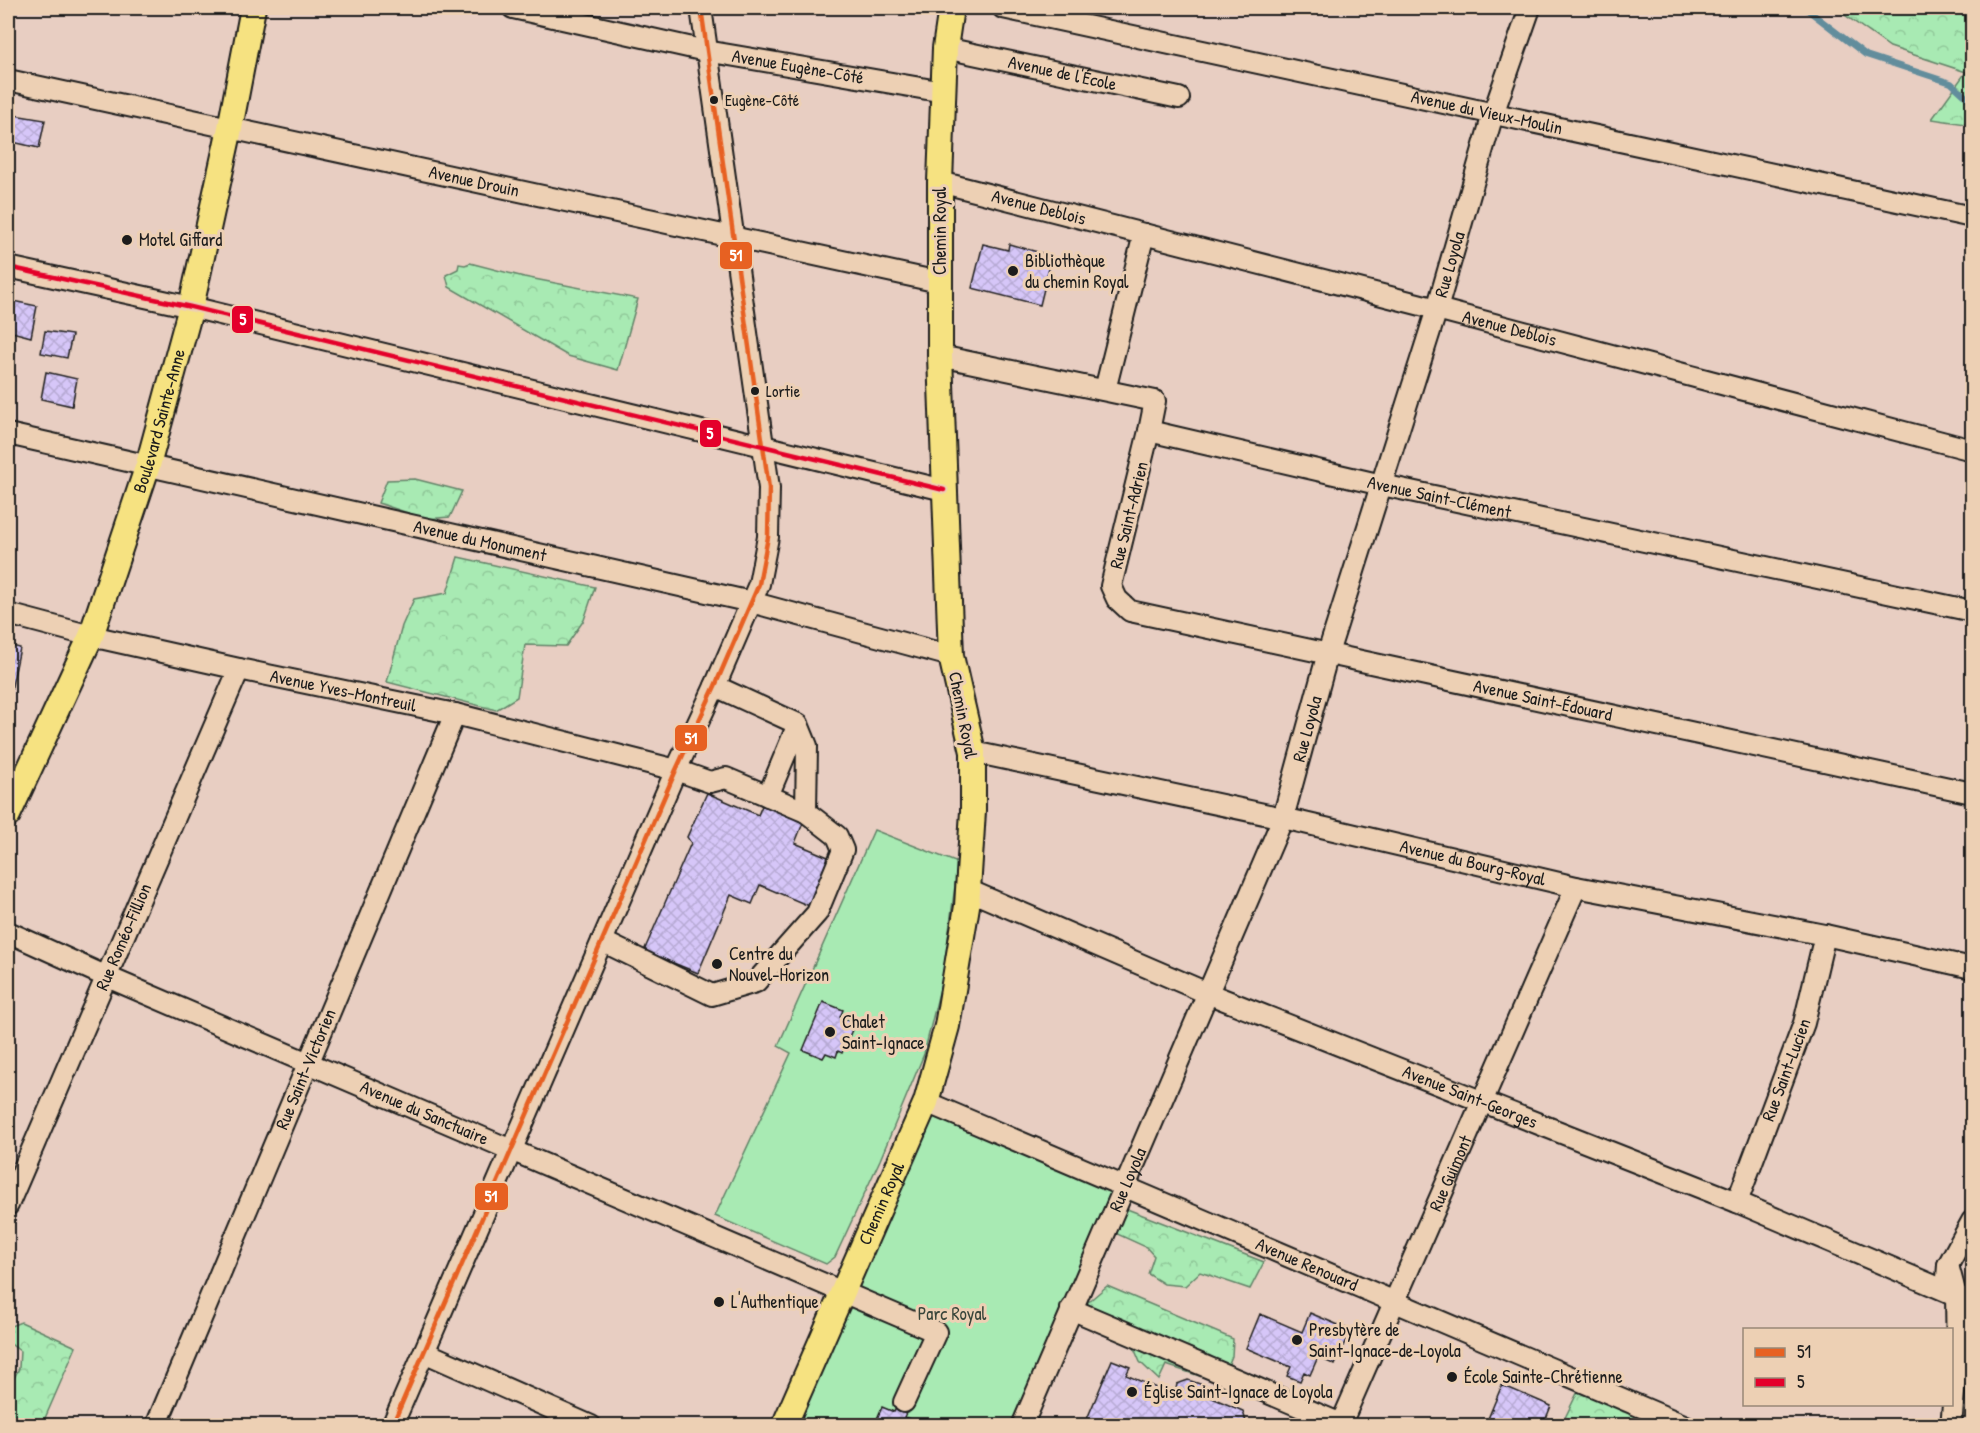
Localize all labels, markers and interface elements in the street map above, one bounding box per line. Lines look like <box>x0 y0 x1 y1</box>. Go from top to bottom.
street label: Avenue Eugène-Côté <box>730 43 866 90</box>
street label: Avenue de l'École <box>1006 49 1119 96</box>
street label: Avenue du Vieux-Moulin <box>1409 83 1565 140</box>
place label: Eugène-Côté <box>725 89 800 111</box>
marker: Eugène-Côté <box>708 94 720 106</box>
street label: Avenue Drouin <box>427 159 522 203</box>
street label: Avenue Deblois <box>989 183 1089 231</box>
street label: Chemin Royal <box>927 187 952 275</box>
place label: Motel Giffard <box>139 227 222 252</box>
street label: Rue Loyola <box>1428 228 1471 300</box>
marker: Motel Giffard <box>120 233 134 247</box>
line badge: 51 <box>719 241 753 270</box>
text: 51 <box>730 244 742 266</box>
place label: Bibliothèque du chemin Royal <box>1025 248 1129 294</box>
marker: Bibliothèque du chemin Royal <box>1006 264 1020 278</box>
street label: Avenue Deblois <box>1460 303 1559 352</box>
line badge: 5 <box>231 305 254 334</box>
text: 5 <box>240 308 247 330</box>
street label: Boulevard Sainte-Anne <box>127 346 191 496</box>
place label: Lortie <box>766 380 801 402</box>
marker: Lortie <box>749 385 761 397</box>
line badge: 5 <box>699 419 722 448</box>
text: 5 <box>707 422 714 444</box>
street label: Rue Saint-Adrien <box>1103 459 1154 571</box>
street label: Avenue Saint-Clément <box>1365 469 1514 524</box>
street label: Avenue du Monument <box>411 513 550 568</box>
street label: Avenue Yves-Montreuil <box>268 663 419 718</box>
street label: Chemin Royal <box>943 669 984 761</box>
street label: Avenue Saint-Édouard <box>1471 673 1615 727</box>
street label: Rue Loyola <box>1286 693 1328 765</box>
line badge: 51 <box>674 724 708 752</box>
text: 51 <box>685 727 697 749</box>
street label: Avenue du Bourg-Royal <box>1398 833 1549 892</box>
street label: Rue Roméo-Fillion <box>89 879 157 994</box>
place label: Centre du Nouvel-Horizon <box>729 941 829 987</box>
marker: Centre du Nouvel-Horizon <box>710 957 724 971</box>
street label: Rue Saint-Victorien <box>269 1005 342 1133</box>
place label: Chalet Saint-Ignace <box>842 1009 925 1055</box>
street label: Rue Saint-Lucien <box>1755 1015 1817 1125</box>
marker: Chalet Saint-Ignace <box>823 1025 837 1039</box>
street label: Avenue Saint-Georges <box>1399 1058 1541 1134</box>
street label: Avenue du Sanctuaire <box>357 1074 493 1151</box>
street label: Rue Guimont <box>1423 1130 1478 1215</box>
street label: Rue Loyola <box>1102 1144 1152 1215</box>
street label: Chemin Royal <box>852 1158 910 1249</box>
line badge: 51 <box>474 1182 509 1211</box>
text: 51 <box>485 1185 497 1207</box>
street label: Avenue Renouard <box>1252 1231 1362 1297</box>
place label: L'Authentique <box>731 1289 819 1314</box>
marker: L'Authentique <box>712 1295 726 1309</box>
park label: Parc Royal <box>918 1301 987 1326</box>
place label: Presbytère de Saint-Ignace-de-Loyola <box>1309 1317 1461 1363</box>
legend <box>1743 1328 1953 1406</box>
marker: Presbytère de Saint-Ignace-de-Loyola <box>1290 1333 1304 1347</box>
text: 51 <box>1797 1339 1811 1364</box>
place label: École Sainte-Chrétienne <box>1464 1364 1623 1389</box>
text: 5 <box>1797 1369 1805 1394</box>
marker: École Sainte-Chrétienne <box>1445 1370 1459 1384</box>
place label: Église Saint-Ignace de Loyola <box>1144 1379 1333 1404</box>
marker: Église Saint-Ignace de Loyola <box>1125 1385 1139 1399</box>

